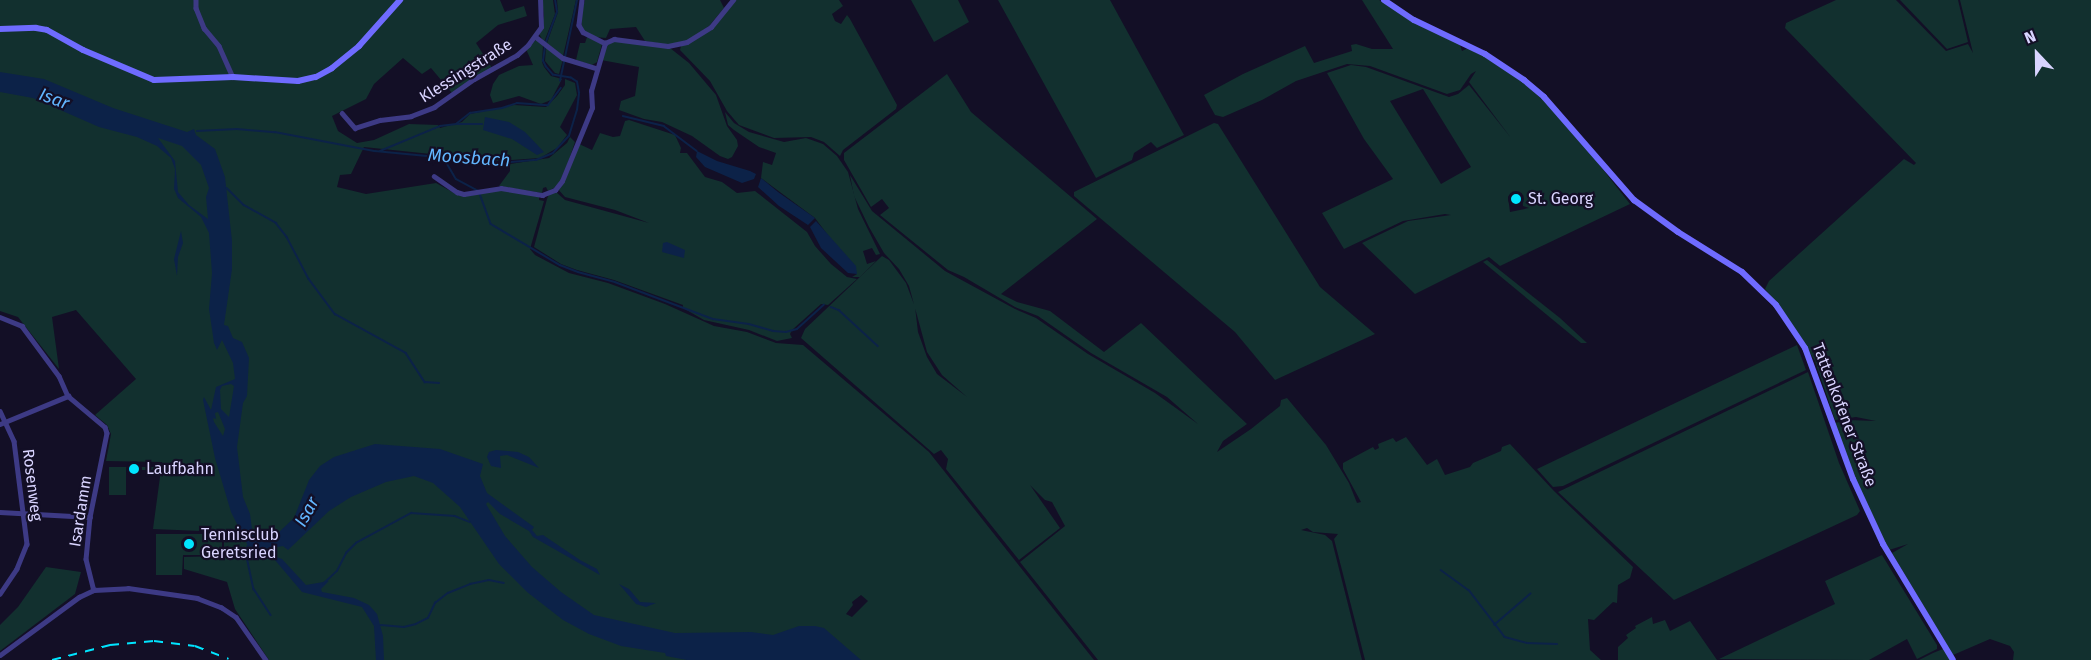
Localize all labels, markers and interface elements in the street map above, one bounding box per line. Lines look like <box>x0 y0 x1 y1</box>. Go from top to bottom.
north arrow <box>2007 24 2067 84</box>
text: N <box>2022 26 2039 48</box>
street label: Klessingstraße <box>416 35 516 107</box>
water label: Isar <box>36 84 72 114</box>
water label: Moosbach <box>427 144 511 172</box>
place label: St. Georg <box>1528 189 1593 209</box>
marker: St. Georg <box>1509 192 1523 206</box>
street label: Tattenkofener Straße <box>1808 340 1880 490</box>
street label: Rosenweg <box>18 448 46 522</box>
place label: Laufbahn <box>146 459 214 479</box>
marker: Laufbahn <box>127 462 141 476</box>
street label: Isardamm <box>66 474 96 548</box>
water label: Isar <box>290 493 324 531</box>
place label: Tennisclub Geretsried <box>201 525 279 563</box>
marker: Tennisclub Geretsried <box>182 537 196 551</box>

